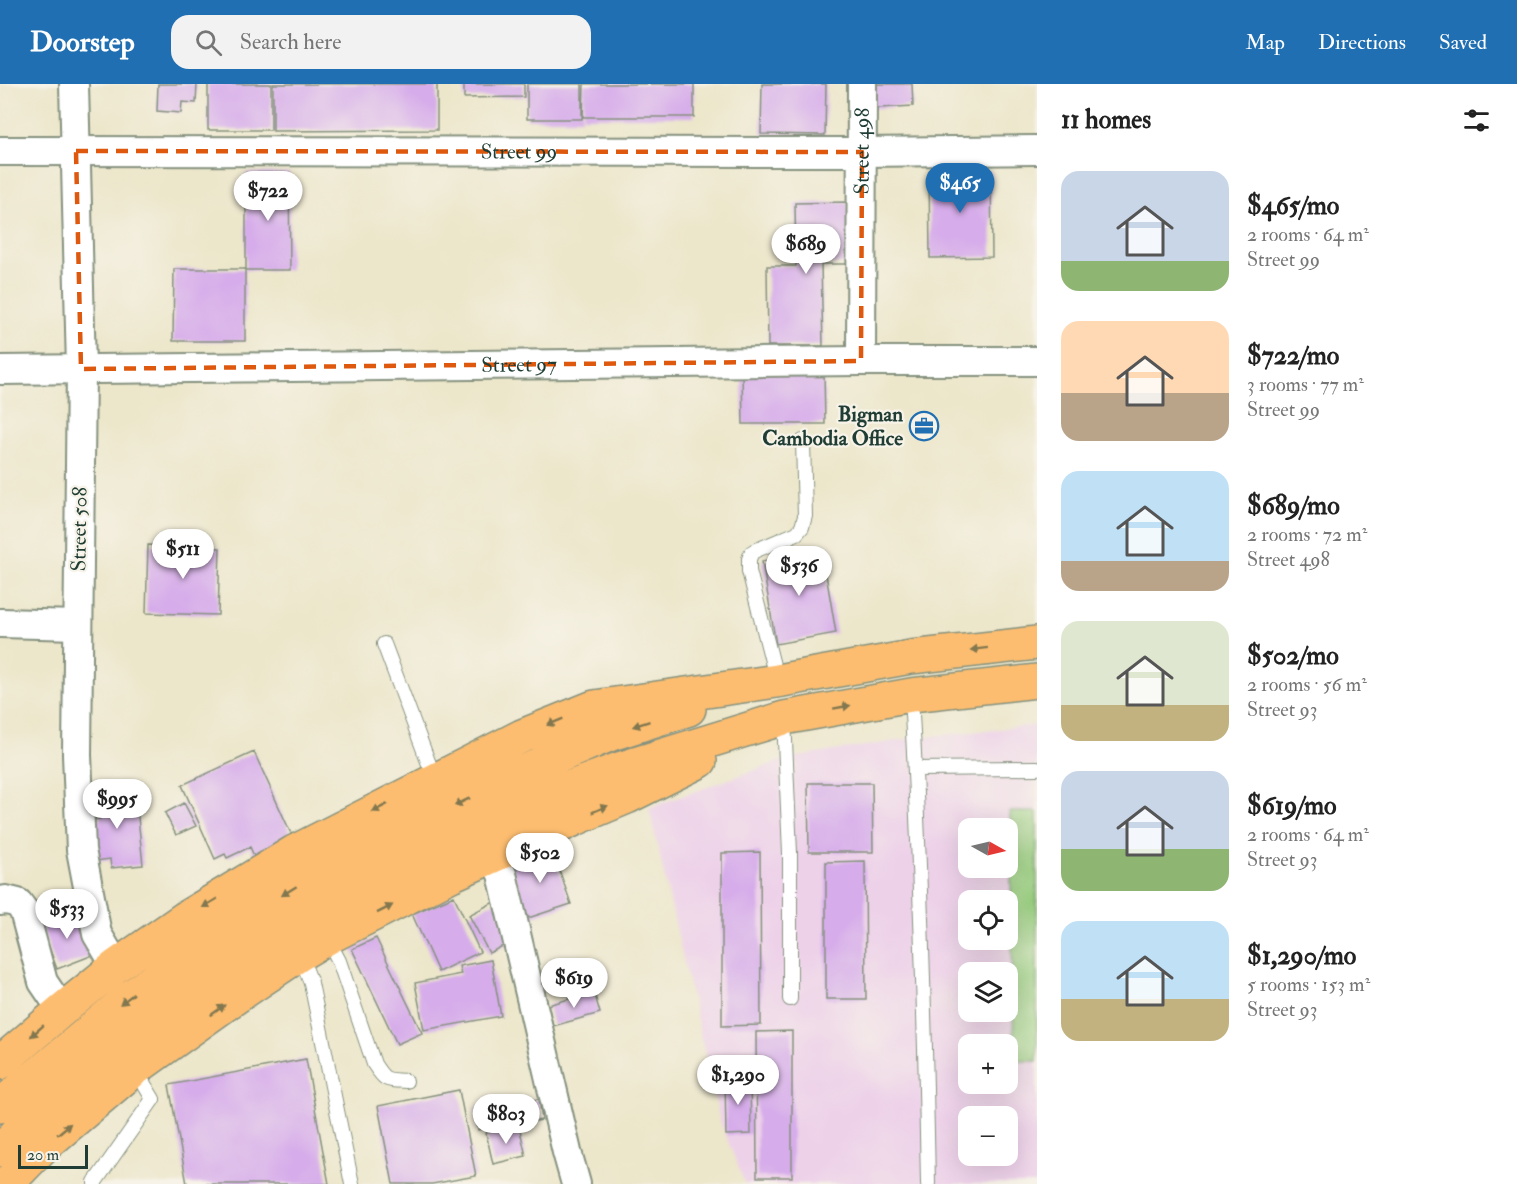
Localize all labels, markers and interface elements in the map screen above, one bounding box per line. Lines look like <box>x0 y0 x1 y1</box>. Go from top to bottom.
search box <box>171 15 591 69</box>
text: Doorstep <box>30 25 135 60</box>
icon: search <box>192 26 225 59</box>
text: Search here <box>240 28 341 56</box>
text: Map <box>1245 29 1285 56</box>
text: Directions <box>1318 29 1406 56</box>
text: Saved <box>1439 29 1487 56</box>
text: 11 homes <box>1061 104 1151 136</box>
icon: filters <box>1460 104 1493 137</box>
street label: Street 498 <box>849 107 876 195</box>
street label: Street 99 <box>481 139 557 166</box>
pin: $465 <box>924 163 996 214</box>
text: $465 <box>940 170 980 195</box>
pin: $722 <box>232 171 304 222</box>
text: $722 <box>248 178 288 203</box>
text: $465/mo <box>1247 190 1339 222</box>
icon: home <box>1109 195 1181 267</box>
text: 2 rooms · 64 m² <box>1247 222 1369 247</box>
pin: $689 <box>770 224 842 275</box>
text: $689 <box>785 231 827 256</box>
text: Street 99 <box>1247 247 1320 272</box>
text: $722/mo <box>1247 340 1339 372</box>
icon: home <box>1109 345 1181 417</box>
street label: Street 97 <box>481 351 557 379</box>
text: 3 rooms · 77 m² <box>1247 372 1364 397</box>
text: Street 99 <box>1247 397 1320 422</box>
place label: Bigman Cambodia Office <box>762 401 903 452</box>
office icon: Bigman Cambodia Office <box>908 410 940 442</box>
street label: Street 508 <box>65 486 94 572</box>
text: $689/mo <box>1247 490 1340 522</box>
icon: home <box>1109 495 1181 567</box>
text: 2 rooms · 72 m² <box>1247 522 1367 547</box>
pin: $511 <box>147 529 219 580</box>
text: $511 <box>166 536 200 561</box>
pin: $536 <box>763 546 835 597</box>
text: Street 498 <box>1247 547 1330 572</box>
text: $536 <box>780 553 818 578</box>
text: $502/mo <box>1247 640 1339 672</box>
one-way arrow <box>969 645 988 654</box>
icon: home <box>1109 645 1181 717</box>
text: 2 rooms · 56 m² <box>1247 672 1367 697</box>
text: Street 93 <box>1247 697 1317 722</box>
one-way arrow <box>833 703 852 712</box>
one-way arrow <box>546 718 564 728</box>
one-way arrow <box>632 720 650 730</box>
pin: $995 <box>81 779 153 830</box>
text: $995 <box>97 786 137 811</box>
text: $619/mo <box>1247 790 1337 822</box>
icon: home <box>1109 795 1181 867</box>
one-way arrow <box>454 797 471 806</box>
one-way arrow <box>371 803 388 813</box>
one-way arrow <box>591 804 609 814</box>
north arrow <box>958 818 1018 878</box>
map controls <box>958 818 1018 1166</box>
text: 2 rooms · 64 m² <box>1247 822 1369 847</box>
pin: $502 <box>504 833 576 884</box>
text: $502 <box>520 840 560 865</box>
text: Street 93 <box>1247 847 1317 872</box>
one-way arrow <box>281 886 297 897</box>
pin: $533 <box>31 889 103 940</box>
button: locate <box>958 890 1018 950</box>
text: $533 <box>49 896 85 921</box>
one-way arrow <box>202 898 218 909</box>
one-way arrow <box>376 904 393 913</box>
text: $1,290/mo <box>1247 940 1356 972</box>
icon: home <box>1109 945 1181 1017</box>
pin: $619 <box>538 958 610 1009</box>
button: layers <box>958 962 1018 1022</box>
text: $619 <box>555 965 593 990</box>
text: 5 rooms · 153 m² <box>1247 972 1370 997</box>
one-way arrow <box>119 993 135 1006</box>
text: Street 93 <box>1247 997 1317 1022</box>
one-way arrow <box>210 1004 226 1016</box>
one-way arrow <box>29 1025 45 1038</box>
button: + <box>958 1034 1018 1094</box>
pin: $1,290 <box>689 1055 787 1106</box>
text: $1,290 <box>711 1062 765 1087</box>
pin: $803 <box>470 1094 542 1145</box>
text: $803 <box>487 1101 525 1126</box>
button: − <box>958 1106 1018 1166</box>
one-way arrow <box>56 1123 71 1136</box>
scale bar <box>18 1142 88 1170</box>
text: 20 m <box>27 1145 59 1165</box>

